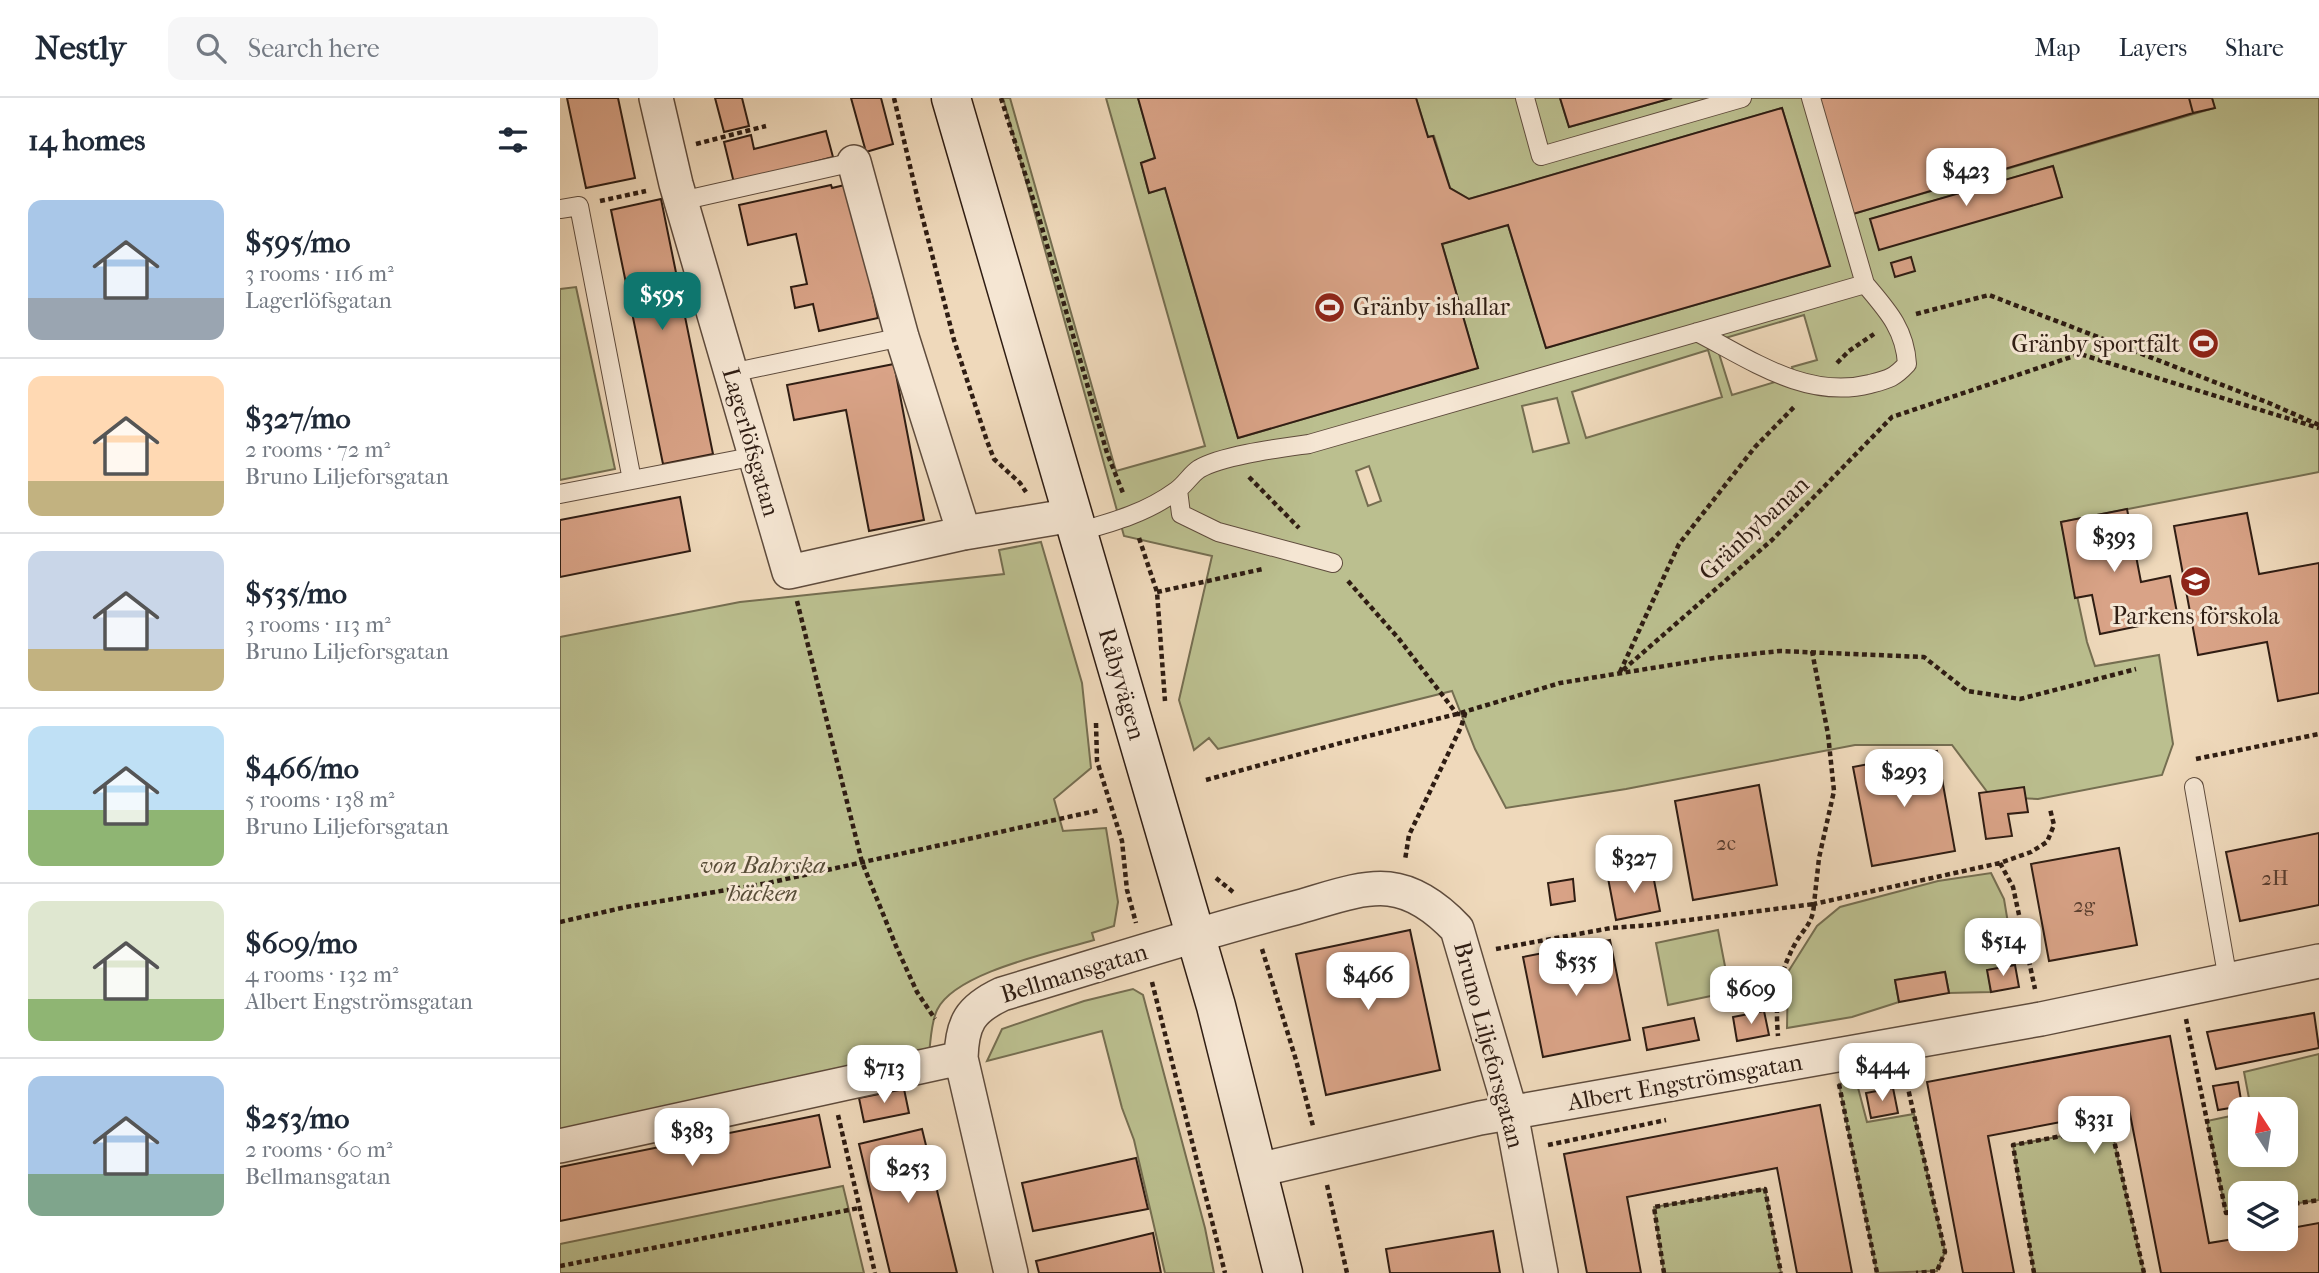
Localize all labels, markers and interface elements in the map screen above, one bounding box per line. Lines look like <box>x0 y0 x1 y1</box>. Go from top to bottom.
search box <box>168 17 658 80</box>
text: Nestly <box>35 29 126 68</box>
icon: search <box>192 29 230 67</box>
text: Search here <box>248 33 380 64</box>
text: Map <box>2035 34 2081 62</box>
text: Layers <box>2119 34 2187 62</box>
text: Share <box>2225 34 2284 62</box>
icon: filters <box>494 121 532 159</box>
text: 14 homes <box>28 123 145 158</box>
pin: $423 <box>1925 148 2007 208</box>
text: $423 <box>1942 157 1990 184</box>
text: $595/mo <box>245 225 351 260</box>
icon: home <box>84 228 168 312</box>
text: 3 rooms · 116 m² <box>245 260 394 287</box>
pin: $595 <box>621 272 703 332</box>
text: $595 <box>640 281 684 308</box>
text: Lagerlöfsgatan <box>245 287 392 314</box>
sports icon: Gränby ishallar <box>1313 290 1347 324</box>
place label: Gränby ishallar <box>1353 293 1511 321</box>
sports icon: Gränby sportfält <box>2186 327 2220 361</box>
place label: Gränby sportfält <box>2011 330 2180 358</box>
street label: Lagerlöfsgatan <box>716 365 786 520</box>
text: $327/mo <box>245 401 351 436</box>
icon: home <box>84 404 168 488</box>
text: 2 rooms · 72 m² <box>245 436 390 463</box>
text: Bruno Liljeforsgatan <box>245 463 449 490</box>
street label: Gränbybanan <box>1693 470 1815 586</box>
pin: $393 <box>2073 514 2155 574</box>
text: $393 <box>2092 523 2136 550</box>
school or university icon: Parkens förskola <box>2179 565 2213 599</box>
text: $535/mo <box>245 576 347 611</box>
icon: home <box>84 579 168 663</box>
place label: Parkens förskola <box>2112 602 2281 630</box>
text: 3 rooms · 113 m² <box>245 611 391 638</box>
street label: Råbyvägen <box>1093 625 1151 743</box>
text: Bruno Liljeforsgatan <box>245 638 449 665</box>
pin: $293 <box>1863 750 1945 809</box>
text: $466/mo <box>245 751 359 786</box>
icon: home <box>84 754 168 838</box>
text: $293 <box>1881 758 1927 785</box>
text: 5 rooms · 138 m² <box>245 786 395 813</box>
text: Bruno Liljeforsgatan <box>245 813 449 840</box>
house number: 2c <box>1716 831 1736 855</box>
pin: $327 <box>1593 836 1675 895</box>
text: $327 <box>1611 844 1657 871</box>
park label: von Bahrska häcken <box>700 851 826 907</box>
house number: 2H <box>2261 866 2289 890</box>
house number: 2g <box>2073 893 2096 917</box>
pin: $514 <box>1962 918 2044 978</box>
text: $609/mo <box>245 926 357 961</box>
text: $514 <box>1981 927 2025 954</box>
icon: home <box>84 929 168 1013</box>
street label: Bellmansgatan <box>997 937 1151 1009</box>
street label: Bruno Liljeforsgatan <box>1448 939 1530 1151</box>
pin: $535 <box>1535 939 1617 998</box>
text: $535 <box>1555 947 1597 974</box>
pin: $466 <box>1327 953 1409 1012</box>
text: 4 rooms · 132 m² <box>245 961 399 988</box>
text: $466 <box>1342 961 1394 988</box>
pin: $609 <box>1710 967 1792 1026</box>
text: $609 <box>1726 975 1776 1002</box>
text: Albert Engströmsgatan <box>245 988 473 1015</box>
pin: $444 <box>1841 1044 1923 1103</box>
pin: $713 <box>843 1046 925 1105</box>
street label: Albert Engströmsgatan <box>1564 1048 1805 1117</box>
text: $444 <box>1855 1052 1909 1079</box>
text: $713 <box>863 1054 905 1081</box>
pin: $331 <box>2053 1096 2135 1156</box>
north arrow <box>2228 1097 2298 1167</box>
map controls <box>2228 1097 2298 1251</box>
text: $253/mo <box>245 1101 350 1136</box>
icon: home <box>84 1104 168 1188</box>
text: $331 <box>2074 1105 2114 1132</box>
pin: $383 <box>651 1108 733 1168</box>
text: $383 <box>670 1117 714 1144</box>
text: 2 rooms · 60 m² <box>245 1136 392 1163</box>
pin: $253 <box>867 1146 949 1205</box>
text: $253 <box>886 1154 930 1181</box>
text: Bellmansgatan <box>245 1163 391 1190</box>
button: layers <box>2228 1181 2298 1251</box>

